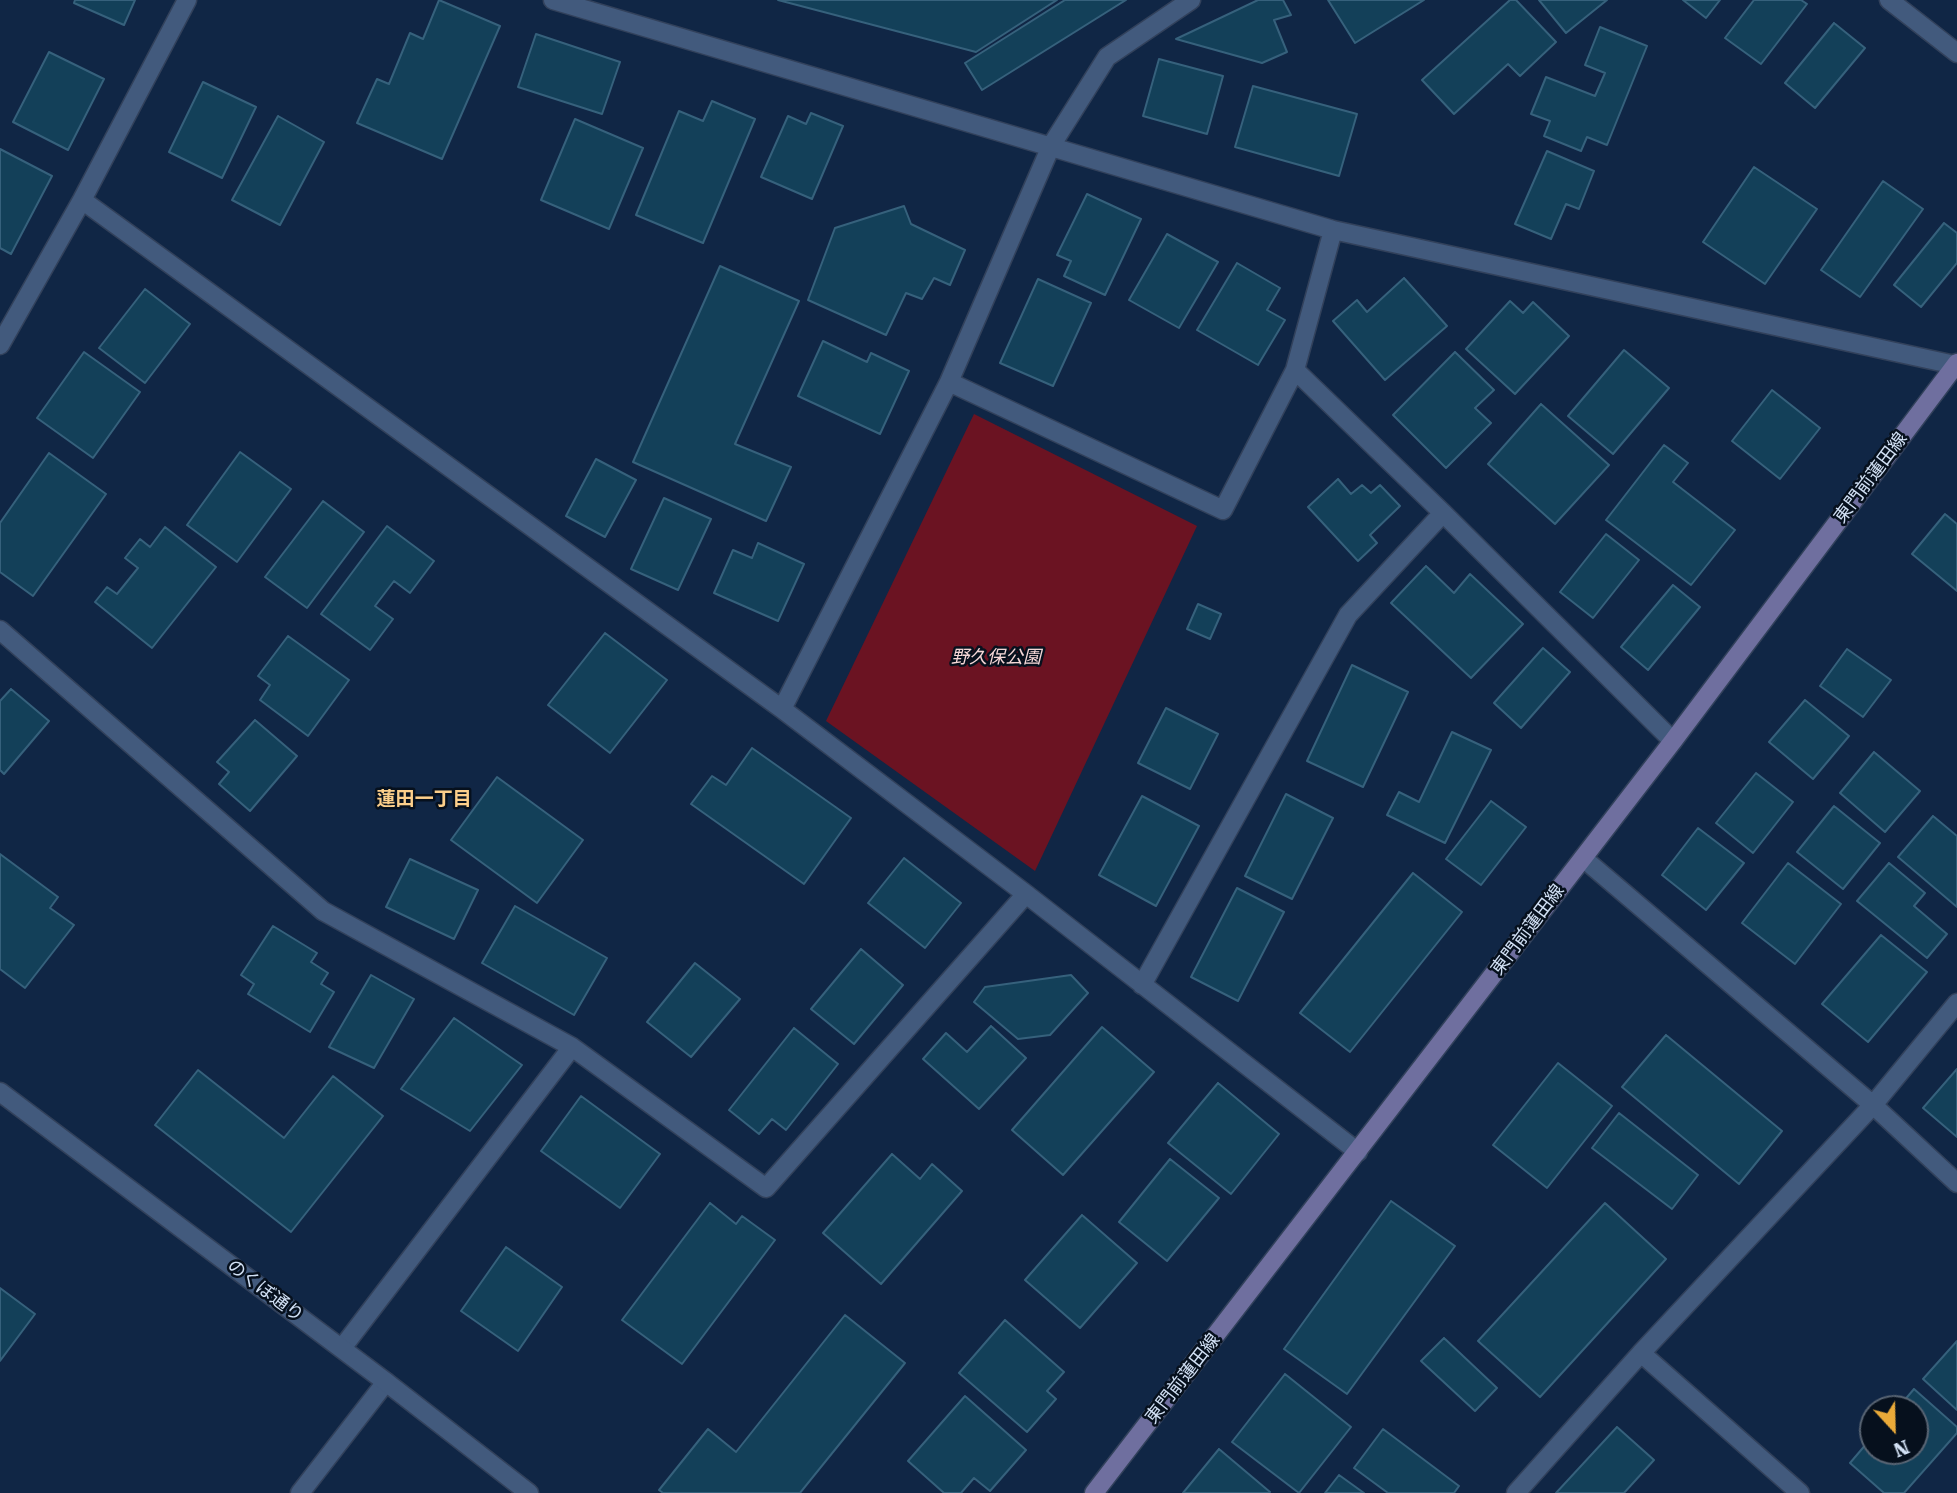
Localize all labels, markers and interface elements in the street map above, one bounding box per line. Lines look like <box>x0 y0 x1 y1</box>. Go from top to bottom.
street label: 東門前蓮田線 <box>1830 428 1912 528</box>
park label: 野久保公園 <box>951 647 1041 669</box>
district label: 蓮田一丁目 <box>377 788 471 810</box>
street label: 東門前蓮田線 <box>1487 880 1569 980</box>
street label: のくぼ通り <box>223 1255 307 1327</box>
street label: 東門前蓮田線 <box>1141 1330 1225 1428</box>
north arrow <box>1859 1395 1929 1465</box>
text: N <box>1890 1435 1912 1461</box>

